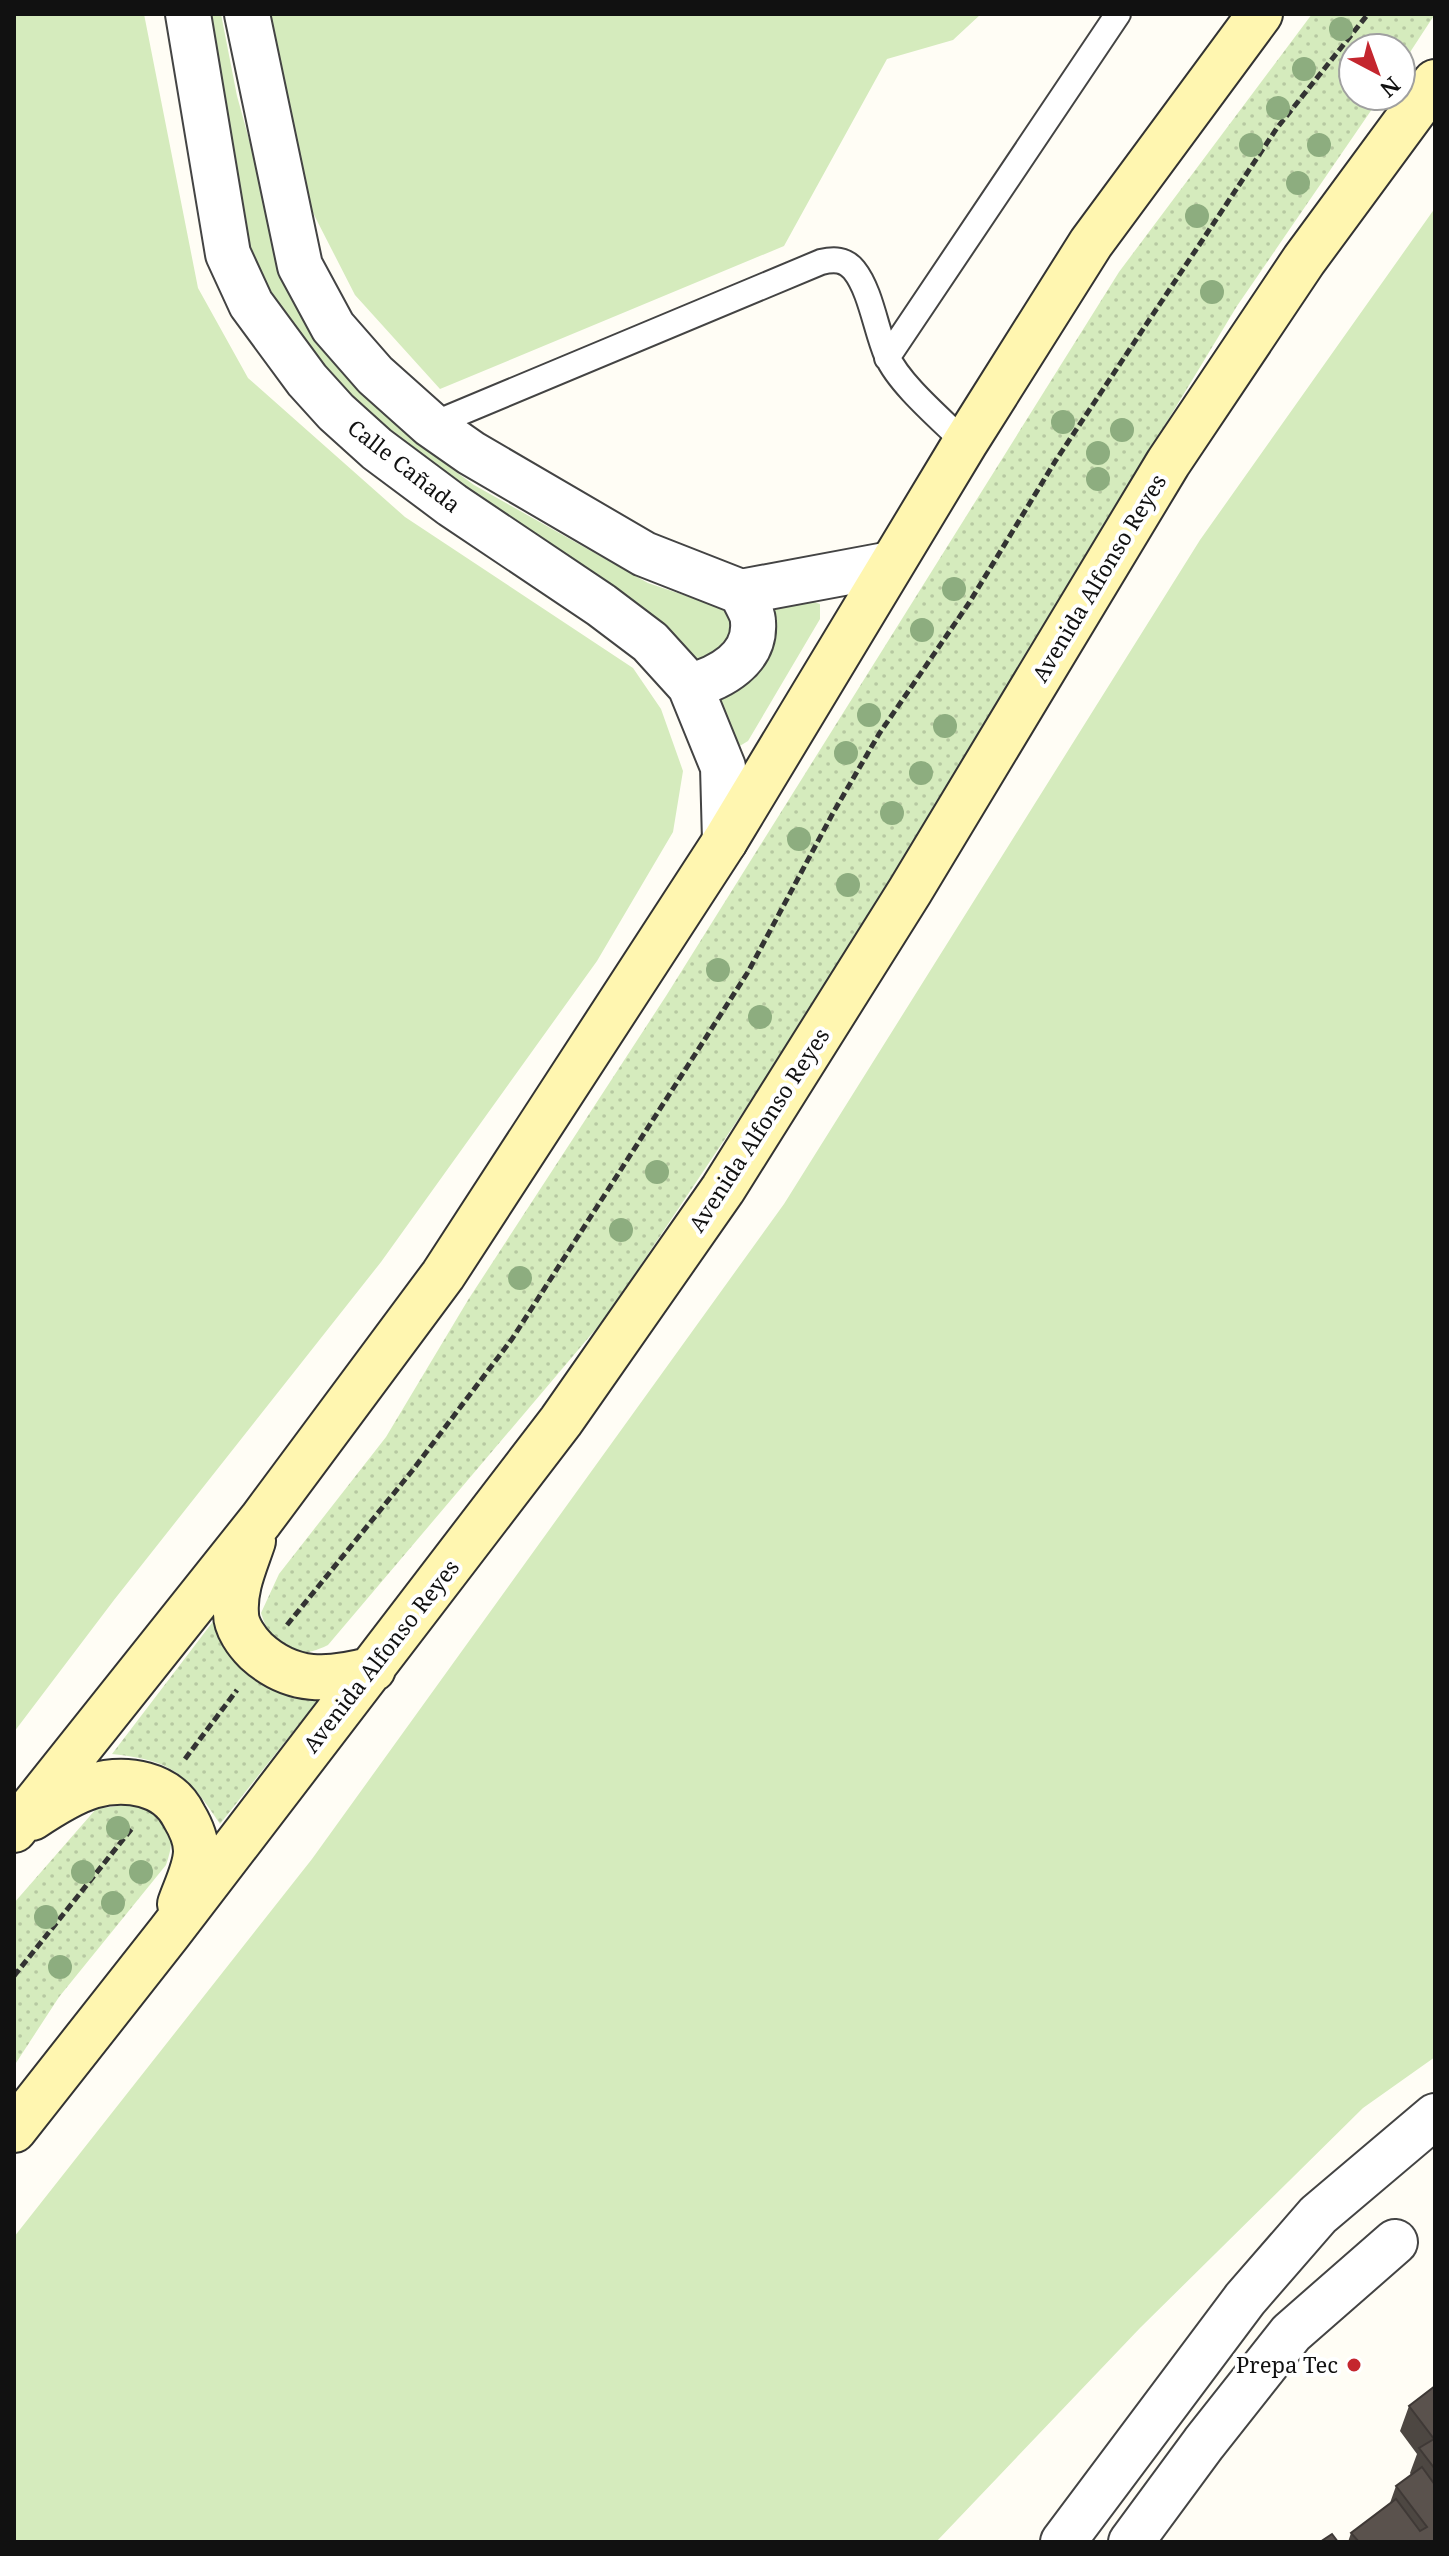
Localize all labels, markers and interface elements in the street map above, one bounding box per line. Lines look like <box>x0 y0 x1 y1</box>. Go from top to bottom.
north arrow <box>1337 32 1417 112</box>
text: N <box>1374 71 1407 105</box>
street label: Calle Cañada <box>342 412 467 519</box>
street label: Avenida Alfonso Reyes <box>1024 468 1172 687</box>
street label: Avenida Alfonso Reyes <box>681 1022 835 1237</box>
street label: Avenida Alfonso Reyes <box>295 1553 465 1758</box>
place label: Prepa Tec <box>1236 2349 1338 2379</box>
marker: Prepa Tec <box>1345 2356 1363 2374</box>

